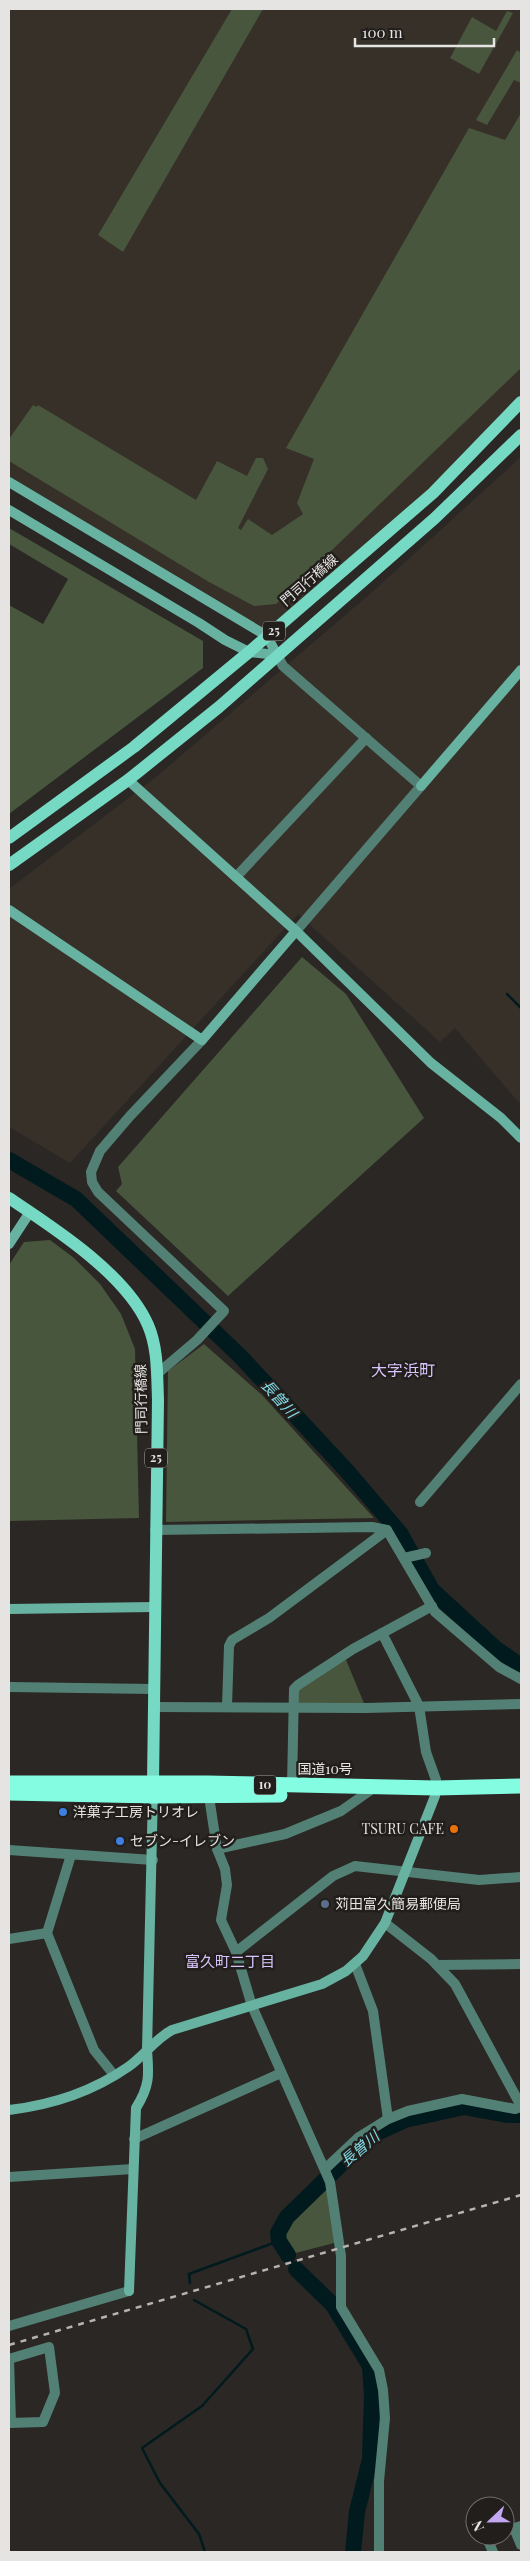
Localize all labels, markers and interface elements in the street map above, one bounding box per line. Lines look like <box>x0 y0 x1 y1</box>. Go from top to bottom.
scale bar <box>355 15 494 47</box>
text: 100 m <box>362 22 403 42</box>
street label: 門司行橋線 <box>276 549 341 610</box>
road number: 25 <box>263 622 285 640</box>
district label: 大字浜町 <box>371 1359 435 1380</box>
street label: 門司行橋線 <box>130 1364 151 1434</box>
water label: 長曽川 <box>257 1375 304 1423</box>
road number: 25 <box>145 1449 167 1468</box>
street label: 国道10号 <box>297 1759 353 1778</box>
road number: 10 <box>254 1776 276 1794</box>
place label: 洋菓子工房トリオレ <box>73 1802 199 1821</box>
marker: 洋菓子工房トリオレ <box>57 1806 69 1818</box>
place label: TSURU CAFE <box>362 1819 444 1838</box>
marker: TSURU CAFE <box>448 1823 460 1835</box>
place label: セブン-イレブン <box>130 1831 235 1850</box>
marker: セブン-イレブン <box>114 1835 126 1847</box>
place label: 苅田富久簡易郵便局 <box>335 1894 461 1913</box>
marker: 苅田富久簡易郵便局 <box>319 1898 331 1910</box>
district label: 富久町二丁目 <box>185 1951 275 1971</box>
water label: 長曽川 <box>336 2125 385 2170</box>
north arrow <box>465 2496 515 2546</box>
text: N <box>467 2518 488 2534</box>

